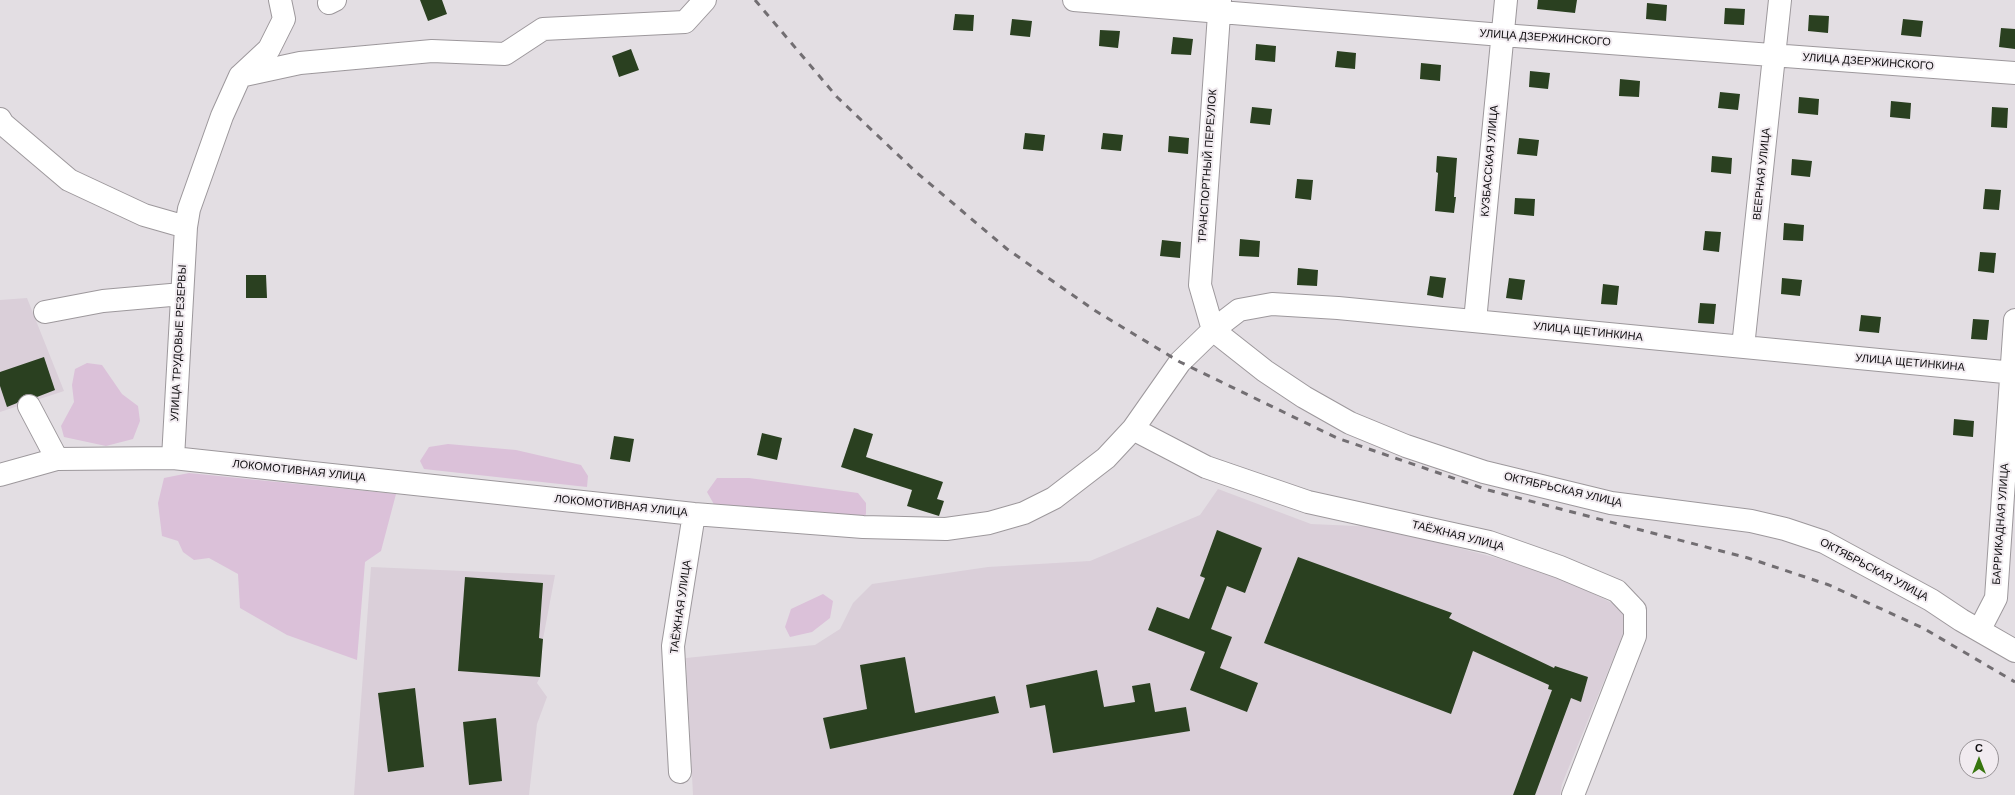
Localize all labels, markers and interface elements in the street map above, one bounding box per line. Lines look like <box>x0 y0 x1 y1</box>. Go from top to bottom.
street label: УЛИЦА ДЗЕРЖИНСКОГО <box>1479 27 1611 49</box>
street label: УЛИЦА ДЗЕРЖИНСКОГО <box>1802 51 1934 73</box>
street label: ТРАНСПОРТНЫЙ ПЕРЕУЛОК <box>1196 89 1220 243</box>
street label: КУЗБАССКАЯ УЛИЦА <box>1479 105 1501 217</box>
street label: ВЕЕРНАЯ УЛИЦА <box>1751 127 1773 221</box>
street label: УЛИЦА ТРУДОВЫЕ РЕЗЕРВЫ <box>168 264 190 422</box>
street label: УЛИЦА ЩЕТИНКИНА <box>1533 320 1643 344</box>
street label: УЛИЦА ЩЕТИНКИНА <box>1855 352 1965 374</box>
street label: ЛОКОМОТИВНАЯ УЛИЦА <box>232 457 366 485</box>
street label: БАРРИКАДНАЯ УЛИЦА <box>1990 463 2012 585</box>
street label: ОКТЯБРЬСКАЯ УЛИЦА <box>1503 470 1623 510</box>
street label: ЛОКОМОТИВНАЯ УЛИЦА <box>554 492 688 520</box>
street label: ТАЁЖНАЯ УЛИЦА <box>1410 518 1506 554</box>
street label: ОКТЯБРЬСКАЯ УЛИЦА <box>1818 536 1930 604</box>
street label: ТАЁЖНАЯ УЛИЦА <box>668 559 694 655</box>
north arrow <box>1959 739 1999 779</box>
text: С <box>1975 742 1983 754</box>

